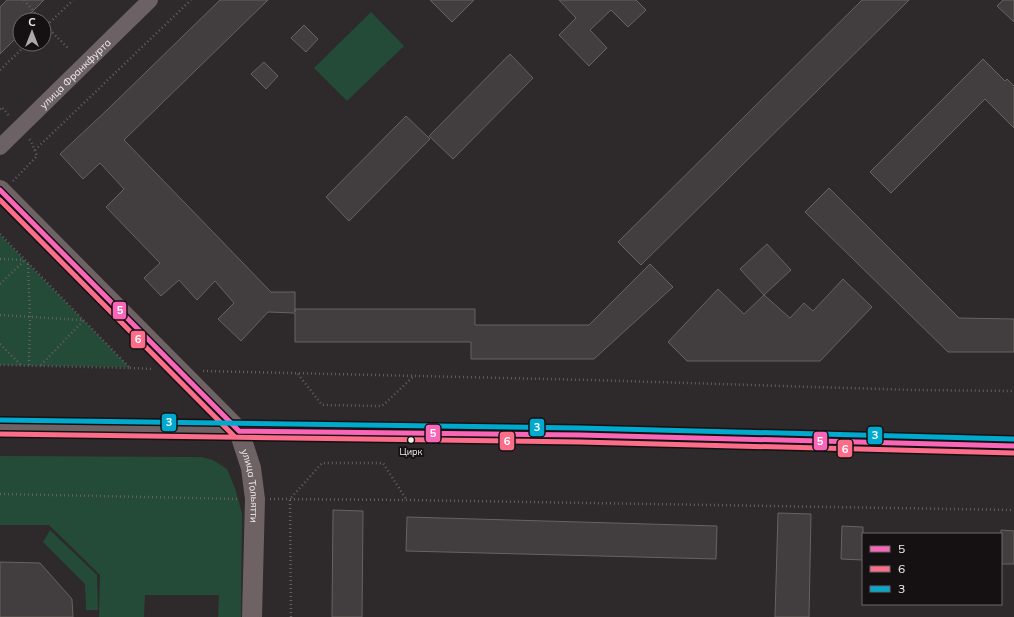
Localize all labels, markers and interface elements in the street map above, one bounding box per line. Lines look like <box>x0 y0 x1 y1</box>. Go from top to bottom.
north arrow <box>12 12 52 52</box>
text: С <box>28 15 36 29</box>
street label: улица Франкфурта <box>37 36 113 111</box>
line badge: 5 <box>112 301 127 320</box>
text: 5 <box>117 303 124 317</box>
line badge: 6 <box>130 330 146 349</box>
text: 6 <box>135 332 142 346</box>
line badge: 3 <box>161 413 177 432</box>
text: 3 <box>166 415 173 429</box>
line badge: 3 <box>529 418 545 437</box>
text: 3 <box>534 420 541 434</box>
line badge: 5 <box>425 424 441 443</box>
text: 5 <box>430 426 437 440</box>
line badge: 3 <box>867 426 883 445</box>
text: 3 <box>872 428 879 442</box>
line badge: 6 <box>499 431 515 451</box>
line badge: 5 <box>813 431 828 451</box>
text: 6 <box>504 434 511 448</box>
text: 5 <box>817 434 824 448</box>
marker: Цирк <box>406 435 416 445</box>
line badge: 6 <box>837 439 853 458</box>
text: 6 <box>842 442 849 456</box>
place label: Цирк <box>400 446 423 457</box>
street label: улица Тольятти <box>239 447 262 523</box>
legend <box>862 533 1002 605</box>
text: 5 <box>898 541 905 556</box>
text: 6 <box>898 561 905 576</box>
text: 3 <box>898 581 905 596</box>

